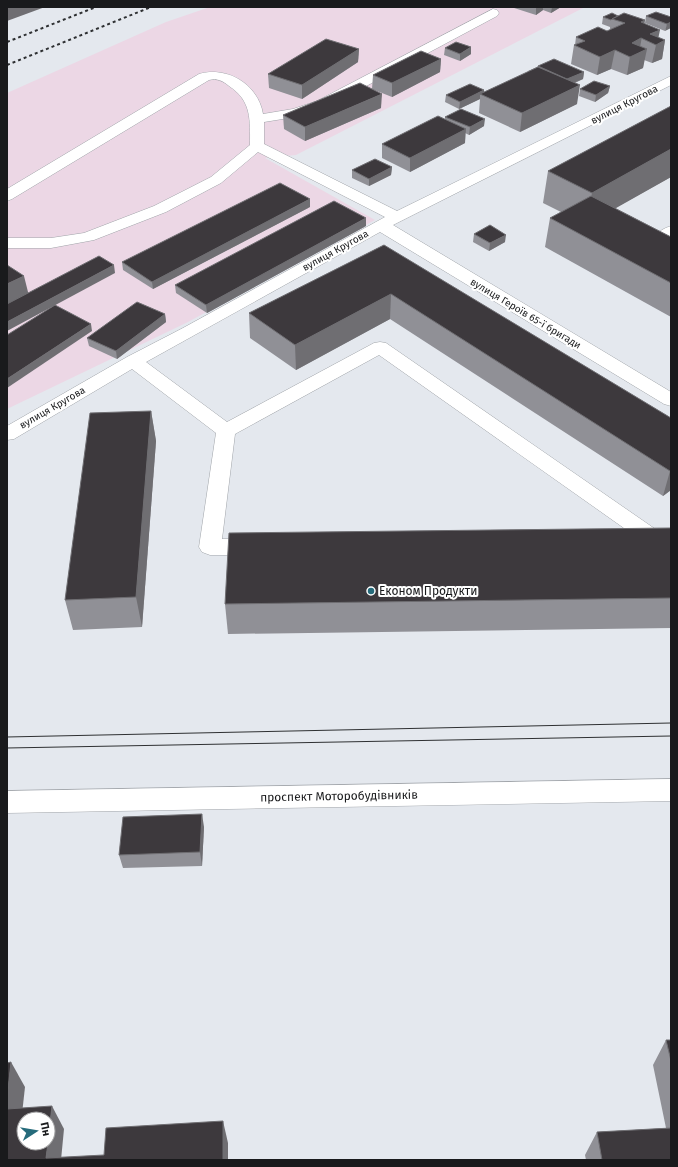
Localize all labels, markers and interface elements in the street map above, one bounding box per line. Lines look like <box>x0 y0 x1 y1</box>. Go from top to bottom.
street label: вулиця Кругова <box>589 83 660 127</box>
street label: вулиця Кругова <box>300 228 371 274</box>
street label: вулиця Героїв 65-ї бригади <box>468 275 583 352</box>
street label: вулиця Кругова <box>18 384 87 431</box>
place label: Економ Продукти <box>379 584 477 598</box>
marker: Економ Продукти <box>366 586 376 596</box>
street label: проспект Моторобудівників <box>260 788 418 804</box>
north arrow <box>16 1111 56 1151</box>
text: Пн <box>38 1121 53 1137</box>

